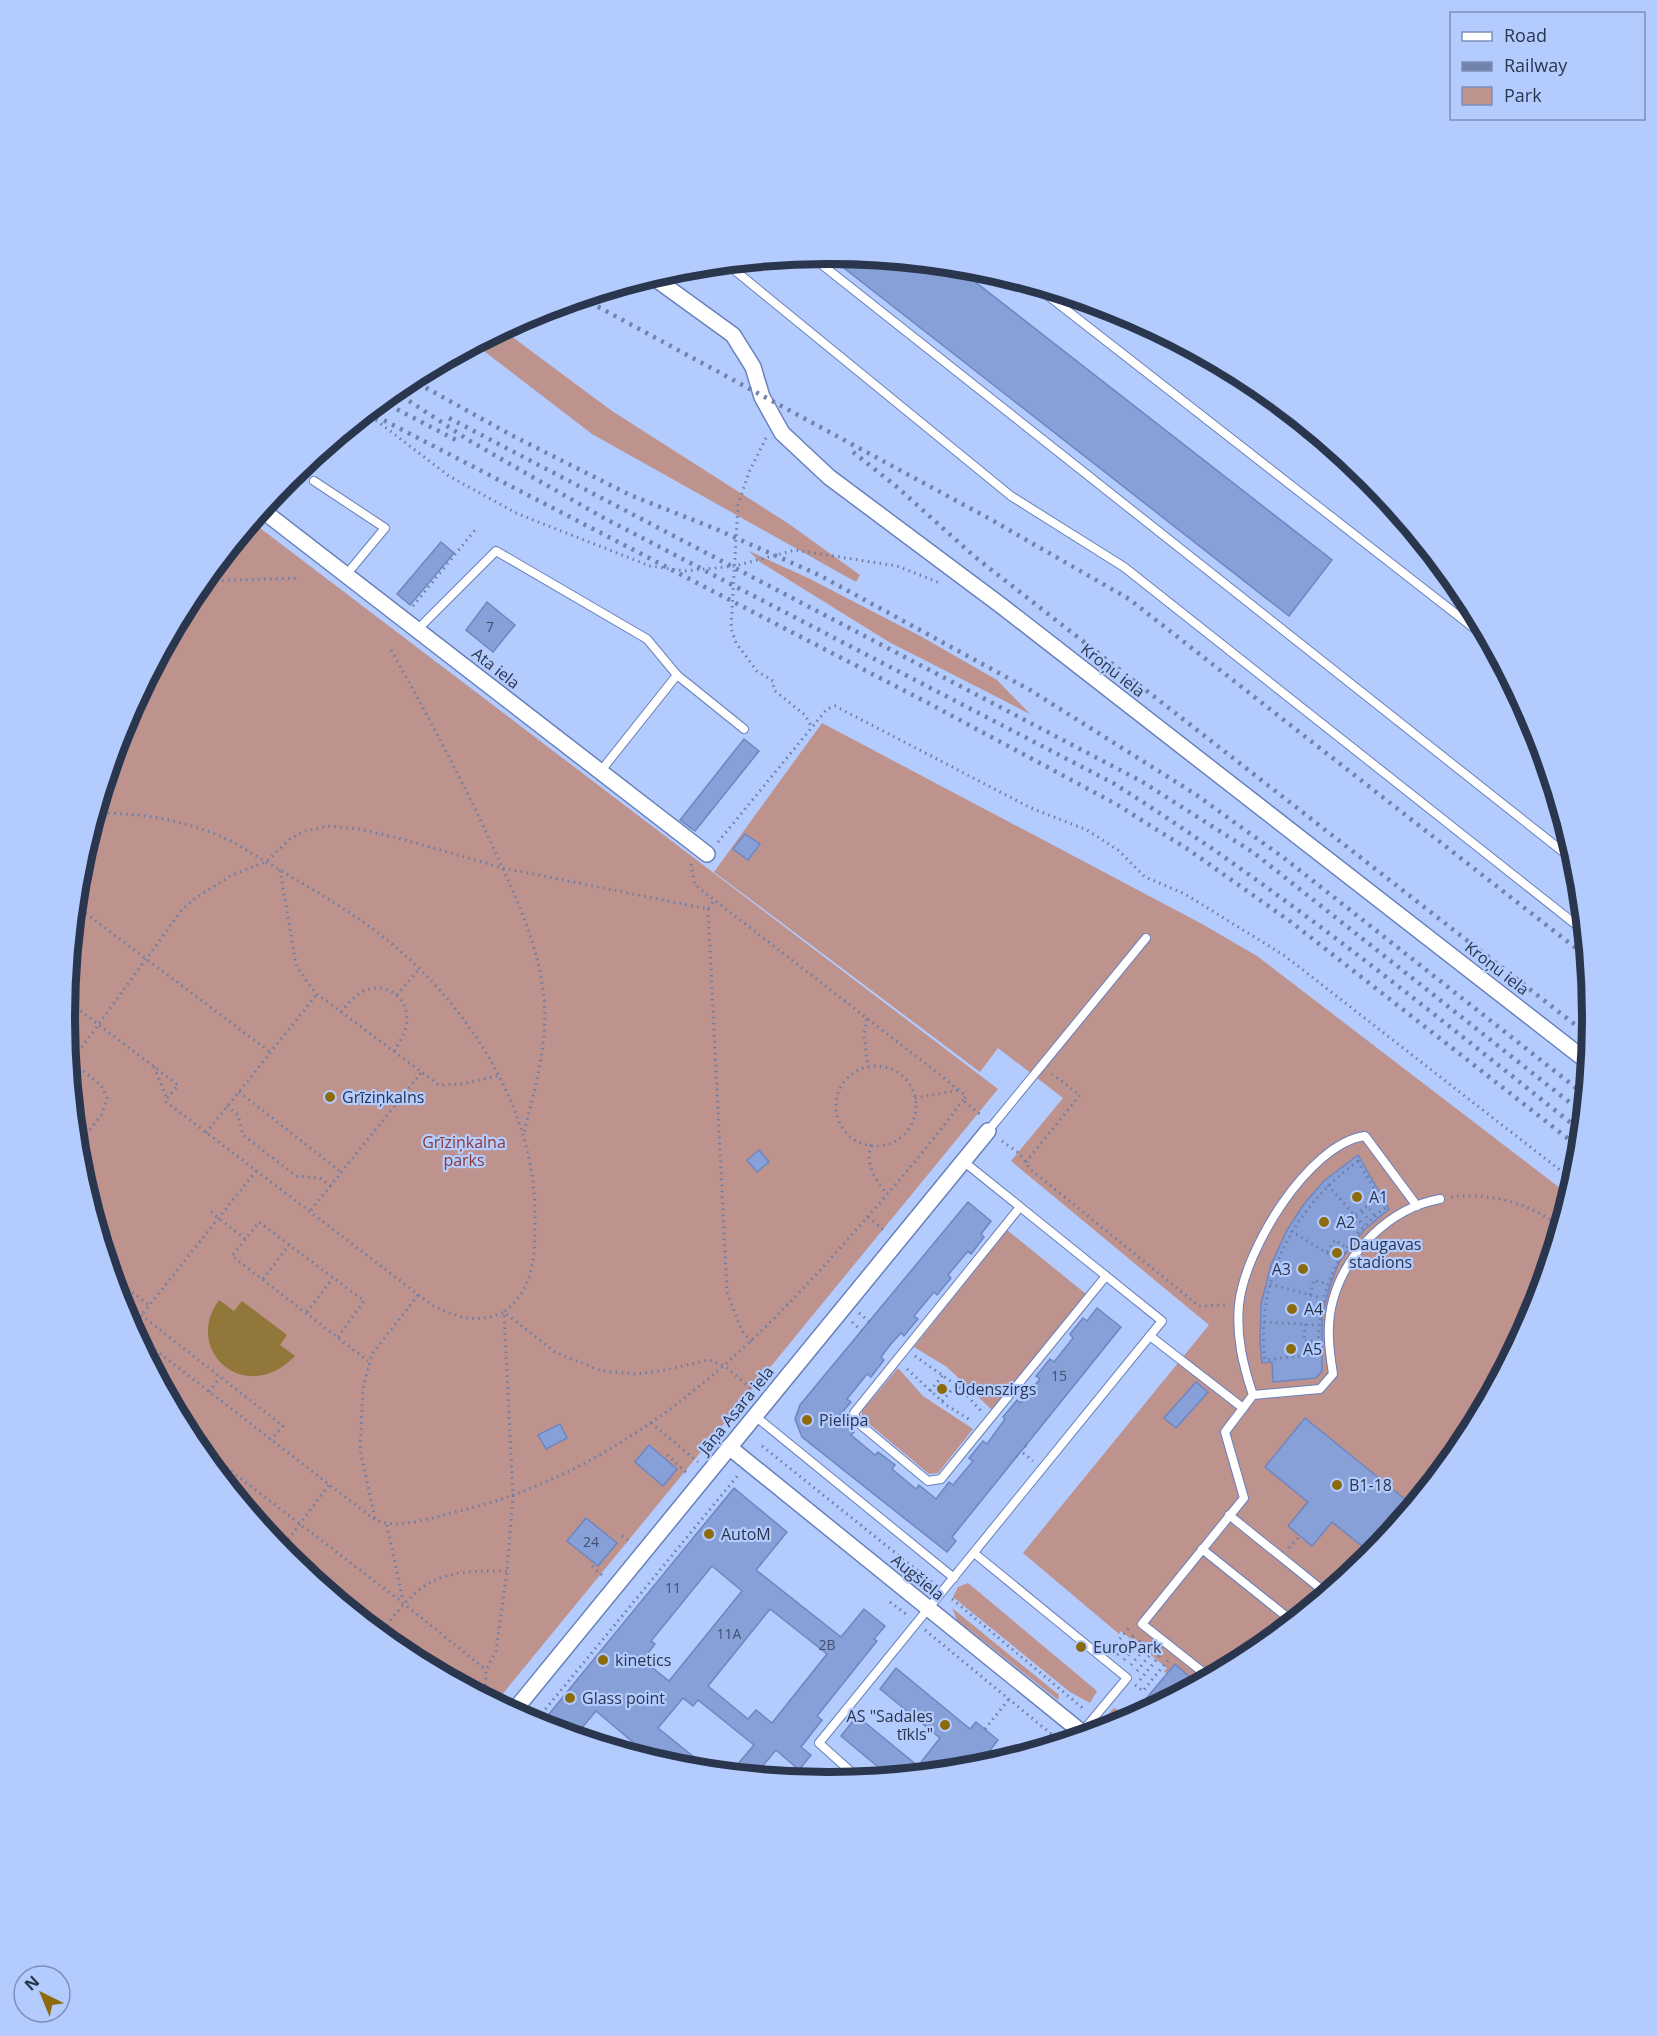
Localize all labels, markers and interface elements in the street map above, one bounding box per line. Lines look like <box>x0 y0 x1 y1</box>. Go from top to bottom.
legend <box>1450 12 1645 120</box>
text: Road <box>1504 23 1547 47</box>
text: Railway <box>1504 53 1568 77</box>
text: Park <box>1504 83 1542 107</box>
house number: 7 <box>486 617 494 636</box>
street label: Kroņu iela <box>1076 638 1150 702</box>
street label: Ata iela <box>468 642 524 694</box>
street label: Kroņu iela <box>1460 936 1534 1000</box>
place label: Grīziņkalns <box>342 1086 424 1108</box>
marker: Grīziņkalns <box>323 1090 337 1104</box>
park label: Grīziņkalna parks <box>422 1131 506 1171</box>
place label: A1 <box>1369 1186 1388 1208</box>
marker: A1 <box>1350 1190 1364 1204</box>
place label: A2 <box>1336 1211 1355 1233</box>
marker: A2 <box>1317 1215 1331 1229</box>
place label: Daugavas stadions <box>1349 1233 1421 1273</box>
marker: Daugavas stadions <box>1330 1246 1344 1260</box>
place label: A3 <box>1272 1258 1291 1280</box>
marker: A3 <box>1296 1262 1310 1276</box>
place label: A4 <box>1304 1298 1323 1320</box>
marker: A4 <box>1285 1302 1299 1316</box>
place label: A5 <box>1303 1338 1322 1360</box>
marker: A5 <box>1284 1342 1298 1356</box>
street label: Jāņa Asara iela <box>692 1361 779 1461</box>
house number: 15 <box>1051 1366 1067 1385</box>
place label: Ūdenszirgs <box>954 1378 1036 1400</box>
marker: Ūdenszirgs <box>935 1382 949 1396</box>
place label: Pielipa <box>819 1409 868 1431</box>
marker: Pielipa <box>800 1413 814 1427</box>
place label: B1-18 <box>1349 1474 1392 1496</box>
marker: B1-18 <box>1330 1478 1344 1492</box>
place label: AutoM <box>721 1523 771 1545</box>
marker: AutoM <box>702 1527 716 1541</box>
house number: 24 <box>583 1532 599 1551</box>
street label: Augšiela <box>887 1549 949 1605</box>
house number: 11 <box>665 1578 681 1597</box>
house number: 11A <box>717 1624 742 1643</box>
house number: 2B <box>818 1635 836 1654</box>
place label: EuroPark <box>1093 1636 1162 1658</box>
marker: EuroPark <box>1074 1640 1088 1654</box>
place label: kinetics <box>615 1649 671 1671</box>
marker: kinetics <box>596 1653 610 1667</box>
place label: Glass point <box>582 1687 665 1709</box>
marker: Glass point <box>563 1691 577 1705</box>
place label: AS "Sadales tīkls" <box>847 1705 933 1745</box>
marker: AS "Sadales tīkls" <box>938 1718 952 1732</box>
north arrow <box>12 1964 72 2024</box>
text: N <box>20 1971 44 1996</box>

